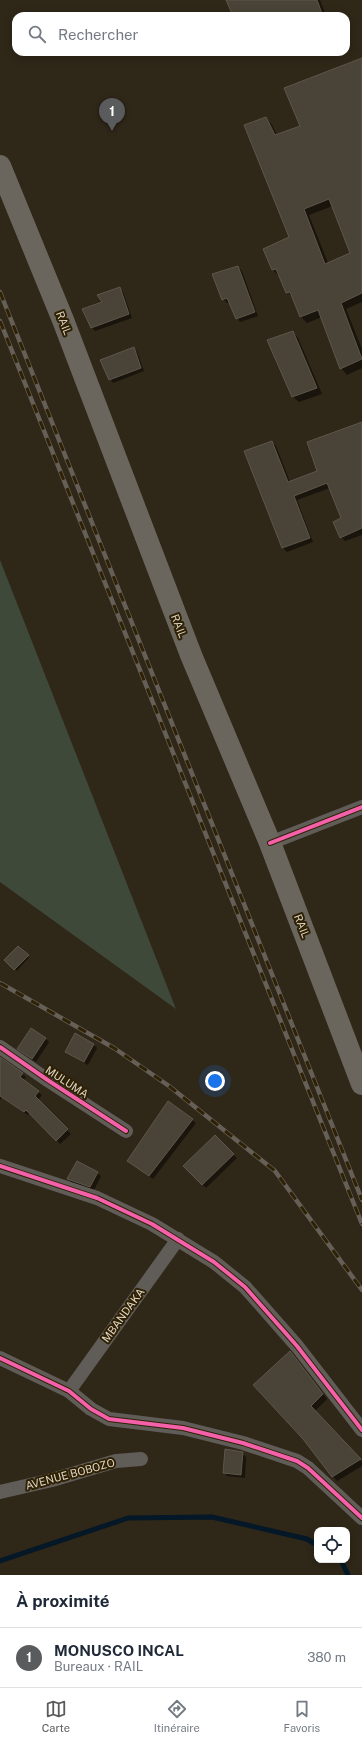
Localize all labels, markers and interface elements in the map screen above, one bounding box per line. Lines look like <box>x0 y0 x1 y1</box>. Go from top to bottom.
search box <box>12 12 350 56</box>
icon: search <box>26 23 48 45</box>
text: Rechercher <box>58 26 138 43</box>
pin: 1 <box>99 98 125 131</box>
street label: RAIL <box>54 309 74 337</box>
street label: RAIL <box>169 612 189 640</box>
street label: RAIL <box>292 912 312 940</box>
street label: MULUMA <box>43 1064 91 1100</box>
your location <box>205 1071 225 1091</box>
street label: MBANDAKA <box>99 1286 147 1344</box>
street label: AVENUE BOBOZO <box>24 1456 116 1492</box>
map controls <box>314 1527 350 1563</box>
button: locate <box>314 1527 350 1563</box>
text: À proximité <box>16 1591 110 1611</box>
text: MONUSCO INCAL <box>54 1642 184 1659</box>
text: 1 <box>26 1650 32 1665</box>
text: 380 m <box>307 1650 346 1665</box>
text: Bureaux · RAIL <box>54 1659 143 1674</box>
tab: Carte <box>42 1698 70 1734</box>
tab: Itinéraire <box>154 1698 200 1734</box>
tab: Favoris <box>284 1698 320 1734</box>

